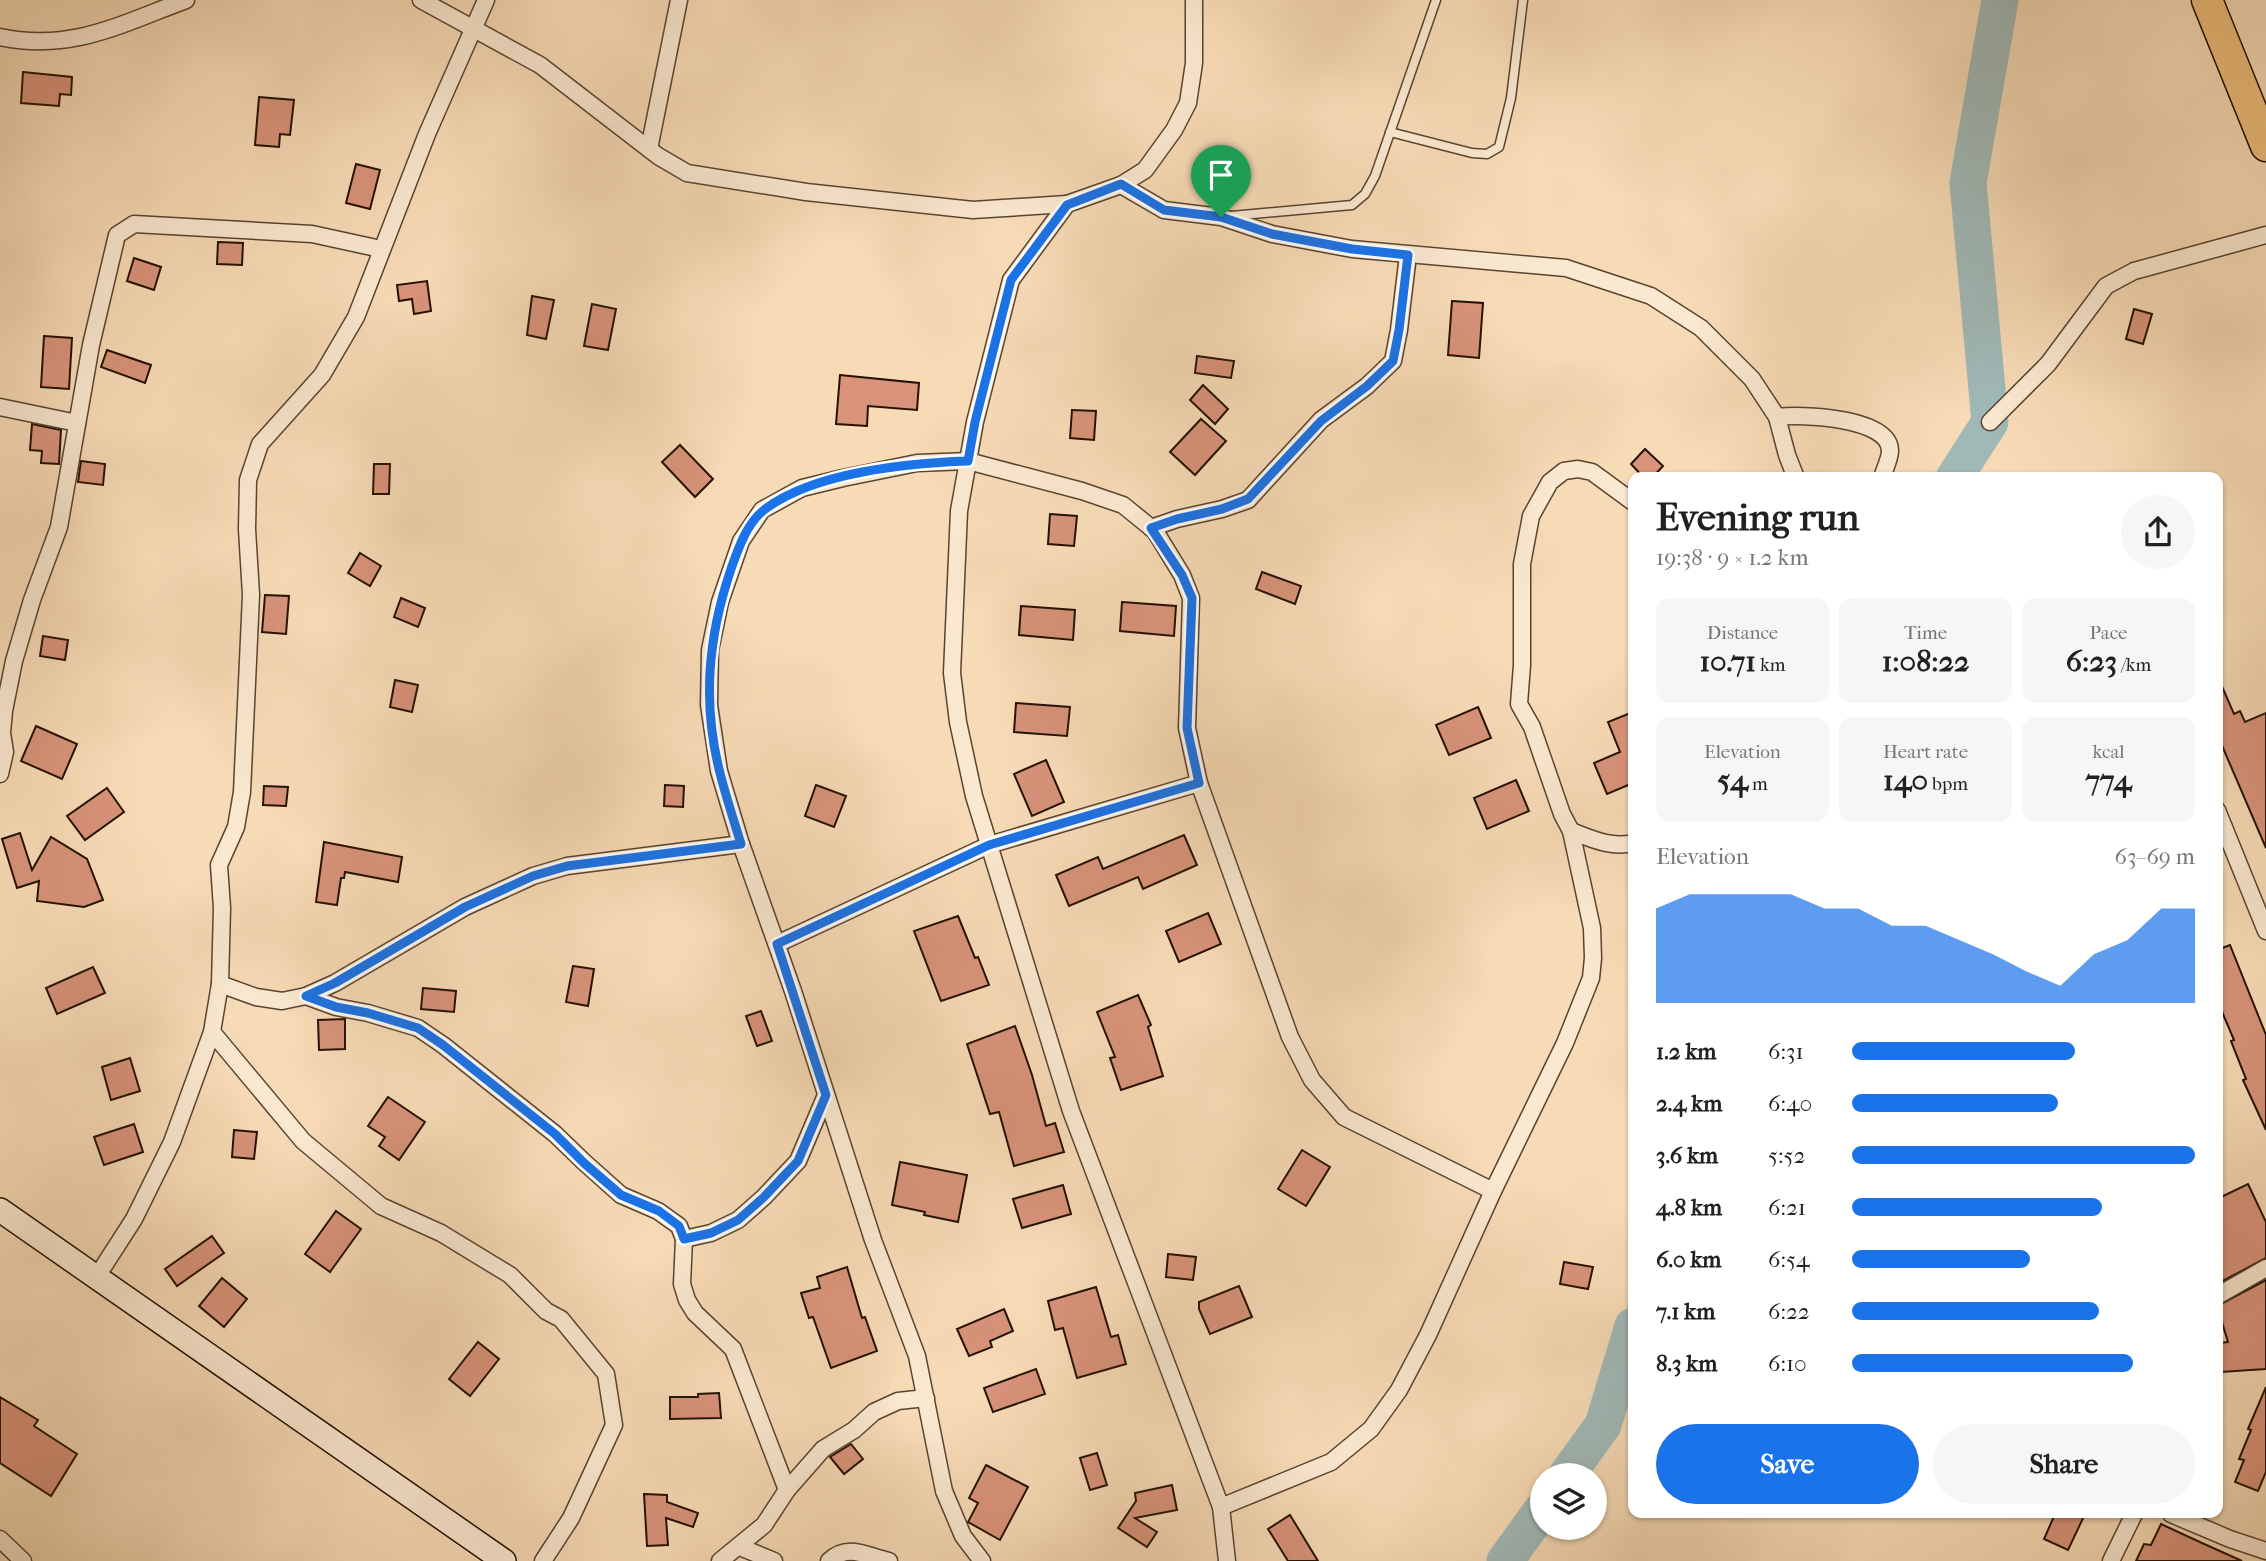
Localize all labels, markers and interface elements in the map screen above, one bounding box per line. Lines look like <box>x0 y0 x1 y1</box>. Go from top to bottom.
pin <box>1191 145 1251 217</box>
icon: arrive <box>1202 156 1240 194</box>
text: Evening run <box>1656 495 1859 540</box>
button: share <box>2121 495 2195 569</box>
text: 19:38 · 9 × 1.2 km <box>1656 544 1809 571</box>
text: Distance <box>1707 622 1778 644</box>
text: Time <box>1904 622 1947 644</box>
text: Pace <box>2090 622 2127 644</box>
text: 10.71 <box>1699 644 1756 679</box>
text: 1:08:22 <box>1882 644 1969 679</box>
text: 6:23 <box>2066 644 2117 679</box>
text: km <box>1756 654 1786 676</box>
text: /km <box>2117 654 2151 676</box>
text: Elevation <box>1704 741 1781 763</box>
text: Heart rate <box>1883 741 1968 763</box>
text: kcal <box>2093 741 2124 763</box>
text: 54 <box>1717 763 1748 798</box>
text: 140 <box>1883 763 1928 798</box>
text: 774 <box>2086 763 2131 798</box>
text: m <box>1748 773 1768 795</box>
text: bpm <box>1928 773 1968 795</box>
text: Elevation <box>1656 843 1749 870</box>
text: 63–69 m <box>2115 843 2195 870</box>
text: 1.2 km <box>1656 1038 1716 1065</box>
text: 6:31 <box>1768 1038 1804 1065</box>
text: 2.4 km <box>1656 1090 1722 1117</box>
text: 6:40 <box>1768 1090 1812 1117</box>
text: 3.6 km <box>1656 1142 1718 1169</box>
text: 5:52 <box>1768 1142 1805 1169</box>
text: 4.8 km <box>1656 1194 1722 1221</box>
text: 6:21 <box>1768 1194 1806 1221</box>
text: 6.0 km <box>1656 1246 1721 1273</box>
text: 6:54 <box>1768 1246 1810 1273</box>
text: 7.1 km <box>1656 1298 1715 1325</box>
text: 6:22 <box>1768 1298 1810 1325</box>
text: 8.3 km <box>1656 1350 1717 1377</box>
text: 6:10 <box>1768 1350 1807 1377</box>
button: Save <box>1656 1424 1919 1504</box>
button: Share <box>1933 1424 2195 1504</box>
map controls <box>1530 1463 1607 1540</box>
button: layers <box>1530 1463 1607 1540</box>

